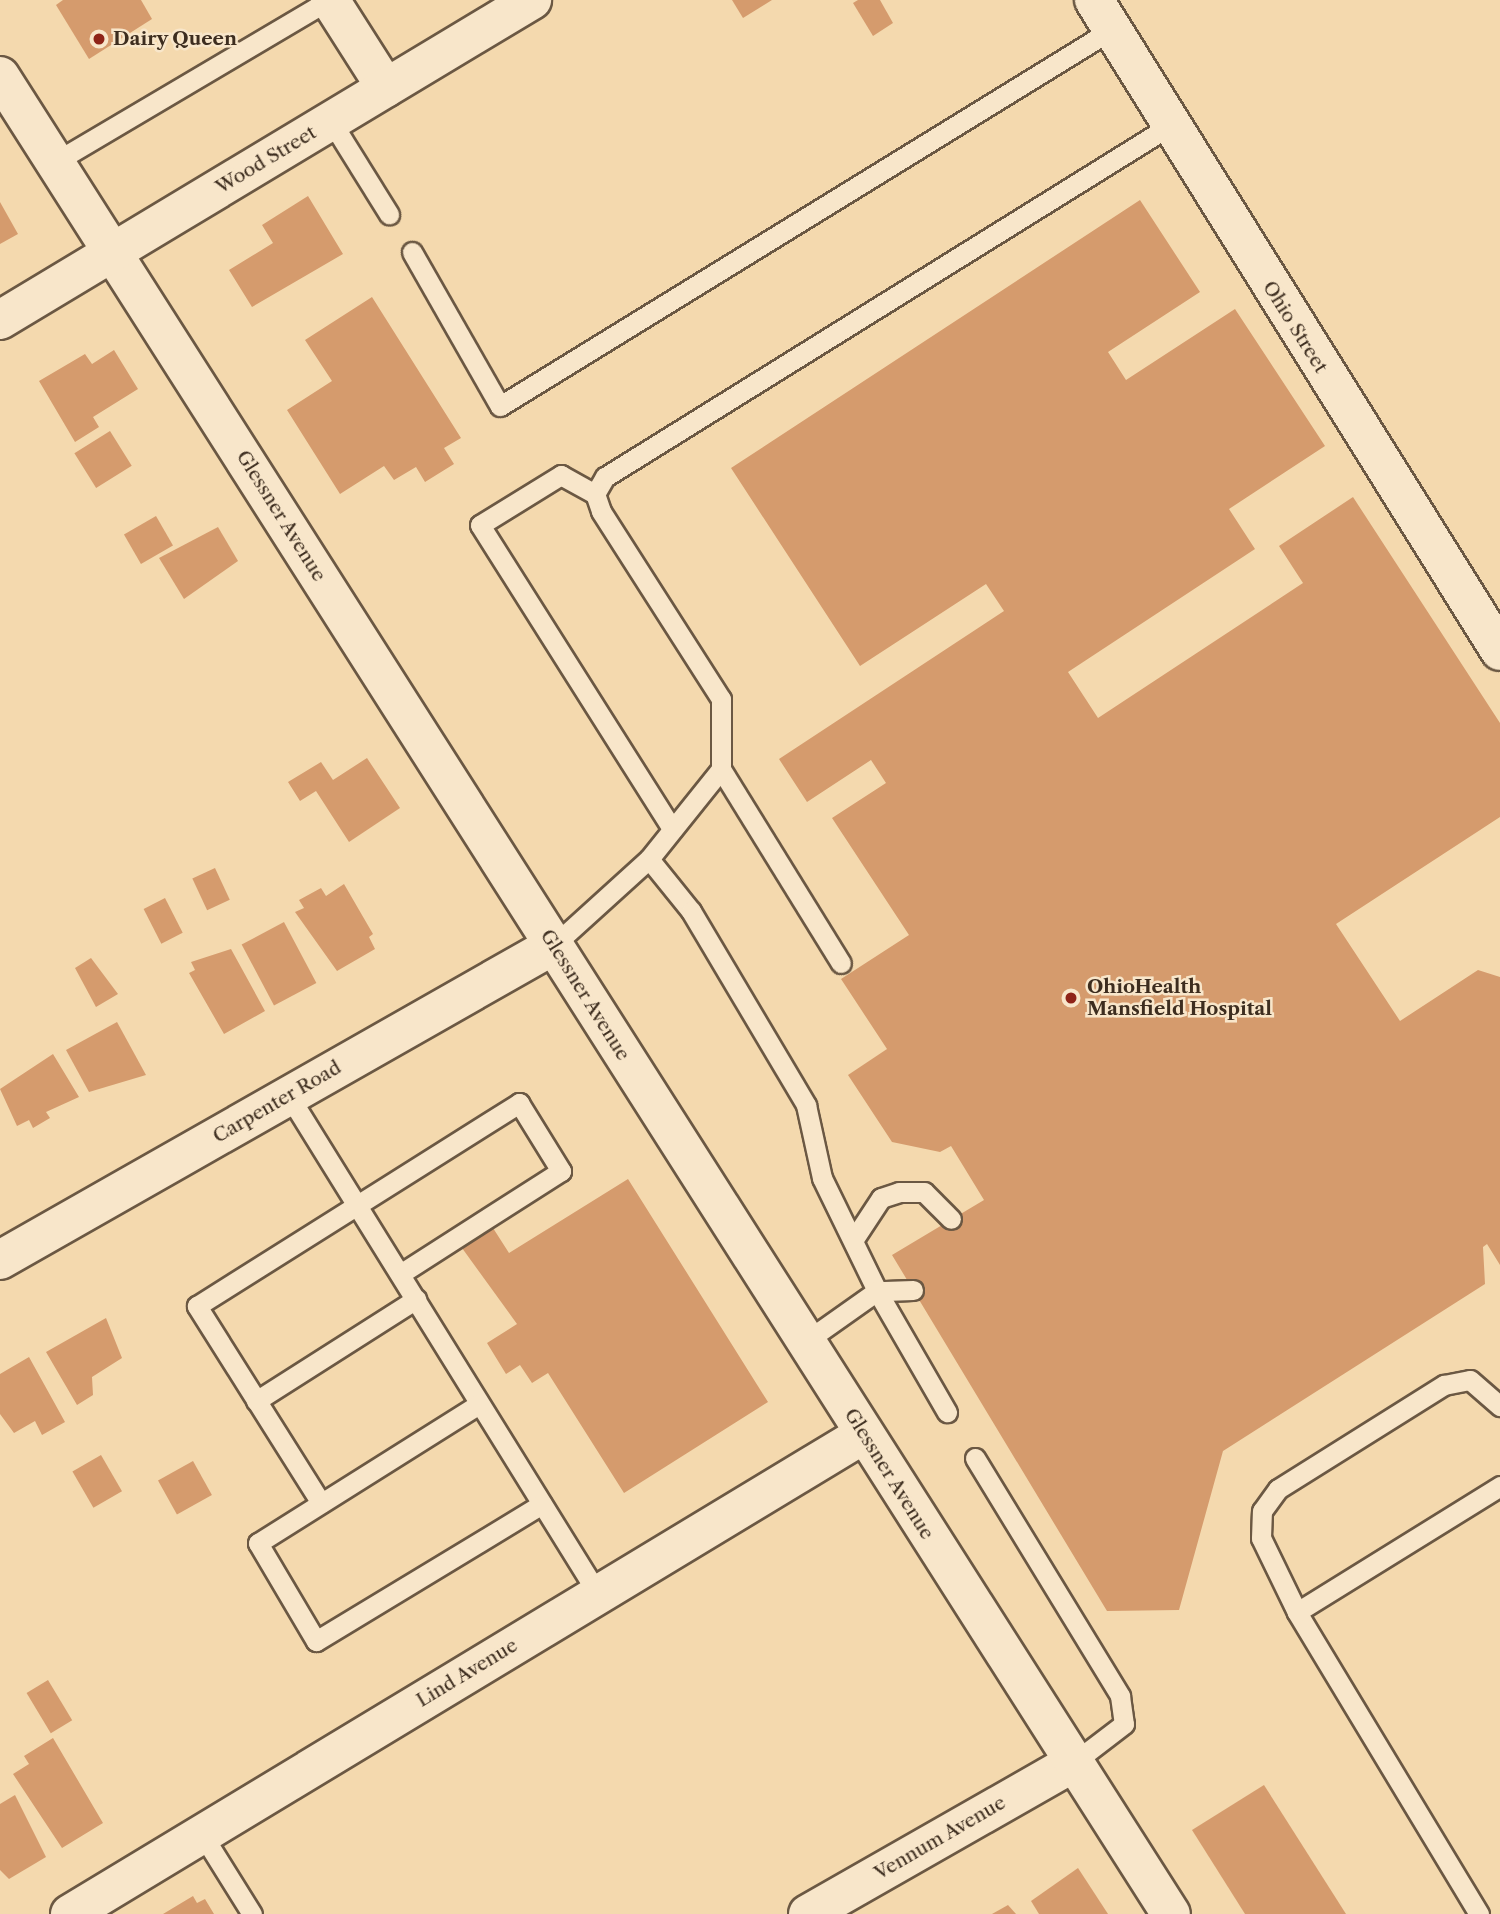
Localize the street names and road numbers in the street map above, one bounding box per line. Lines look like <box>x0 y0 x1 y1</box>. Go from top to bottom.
street label: Wood Street <box>212 121 320 199</box>
street label: Ohio Street <box>1258 277 1332 377</box>
street label: Glessner Avenue <box>231 446 331 586</box>
street label: Glessner Avenue <box>535 925 635 1065</box>
street label: Carpenter Road <box>209 1056 345 1148</box>
street label: Glessner Avenue <box>839 1404 939 1544</box>
street label: Lind Avenue <box>412 1634 522 1712</box>
street label: Vennum Avenue <box>870 1791 1010 1885</box>

